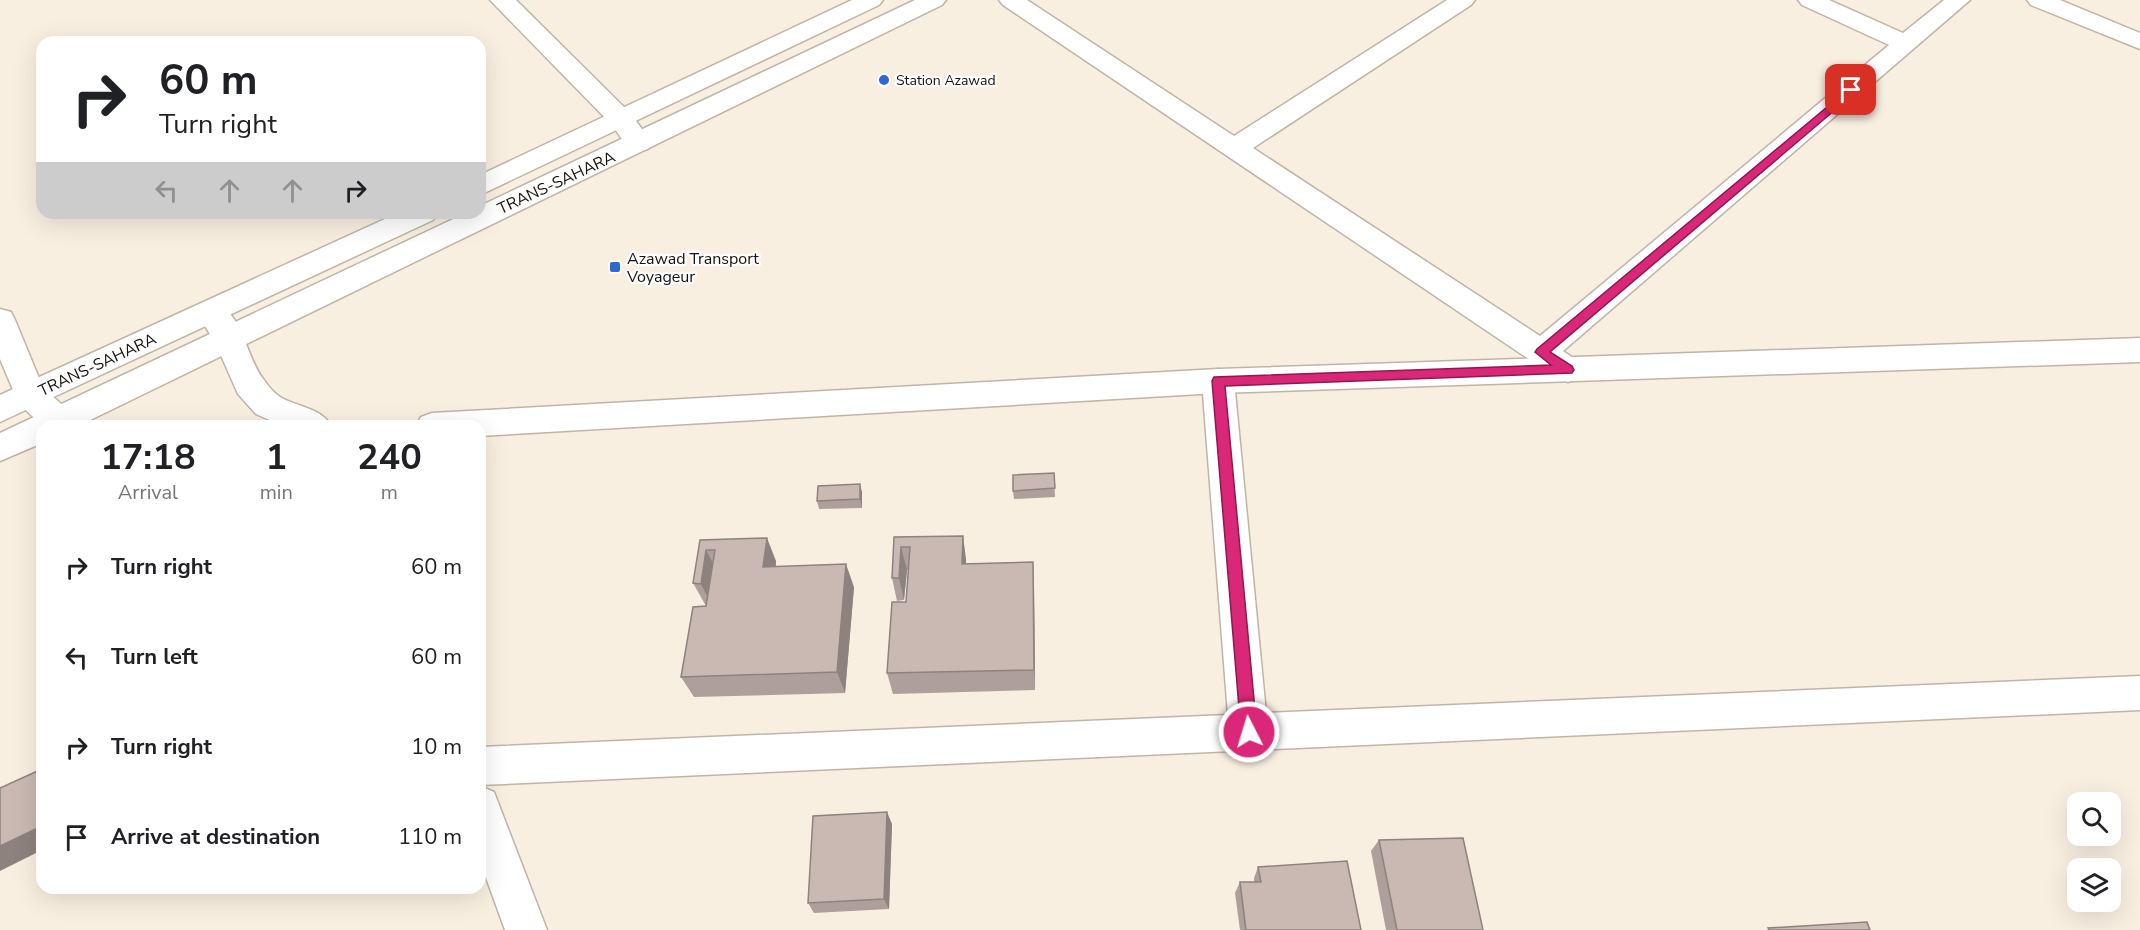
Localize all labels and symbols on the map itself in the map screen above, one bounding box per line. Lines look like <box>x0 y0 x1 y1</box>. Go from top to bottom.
pin <box>1825 64 1876 115</box>
place label: Station Azawad <box>896 71 996 90</box>
marker: Station Azawad <box>877 73 891 87</box>
street label: TRANS-SAHARA <box>494 146 619 220</box>
place label: Azawad Transport Voyageur <box>626 248 759 288</box>
marker: Azawad Transport Voyageur <box>608 260 622 274</box>
street label: TRANS-SAHARA <box>35 328 160 402</box>
position arrow <box>1217 700 1281 764</box>

